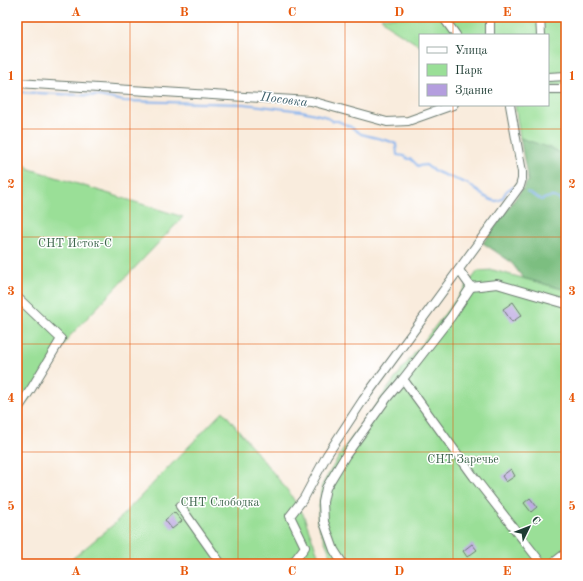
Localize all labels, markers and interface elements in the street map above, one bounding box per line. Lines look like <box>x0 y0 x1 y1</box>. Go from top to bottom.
text: A <box>71 6 81 19</box>
text: B <box>179 6 189 19</box>
text: C <box>288 6 296 19</box>
text: D <box>394 6 404 19</box>
text: E <box>503 6 512 19</box>
legend <box>419 34 549 106</box>
text: Улица <box>455 45 488 57</box>
text: Парк <box>455 65 483 77</box>
text: 1 <box>7 70 15 83</box>
text: 1 <box>568 70 576 83</box>
text: Здание <box>455 85 493 97</box>
water label: Посовка <box>259 91 308 109</box>
text: 2 <box>7 178 15 191</box>
text: 2 <box>568 178 576 191</box>
park label: СНТ Исток-С <box>38 238 112 250</box>
text: 3 <box>7 285 15 298</box>
text: 3 <box>568 285 576 298</box>
text: 4 <box>7 392 15 405</box>
text: 4 <box>568 392 576 405</box>
park label: СНТ Заречье <box>427 454 499 466</box>
park label: СНТ Слободка <box>181 497 259 509</box>
text: 5 <box>7 500 15 513</box>
text: 5 <box>568 500 576 513</box>
north arrow <box>509 507 549 547</box>
text: С <box>529 515 542 528</box>
text: A <box>71 565 81 578</box>
text: B <box>179 565 189 578</box>
text: C <box>288 565 296 578</box>
text: D <box>394 565 404 578</box>
text: E <box>503 565 512 578</box>

